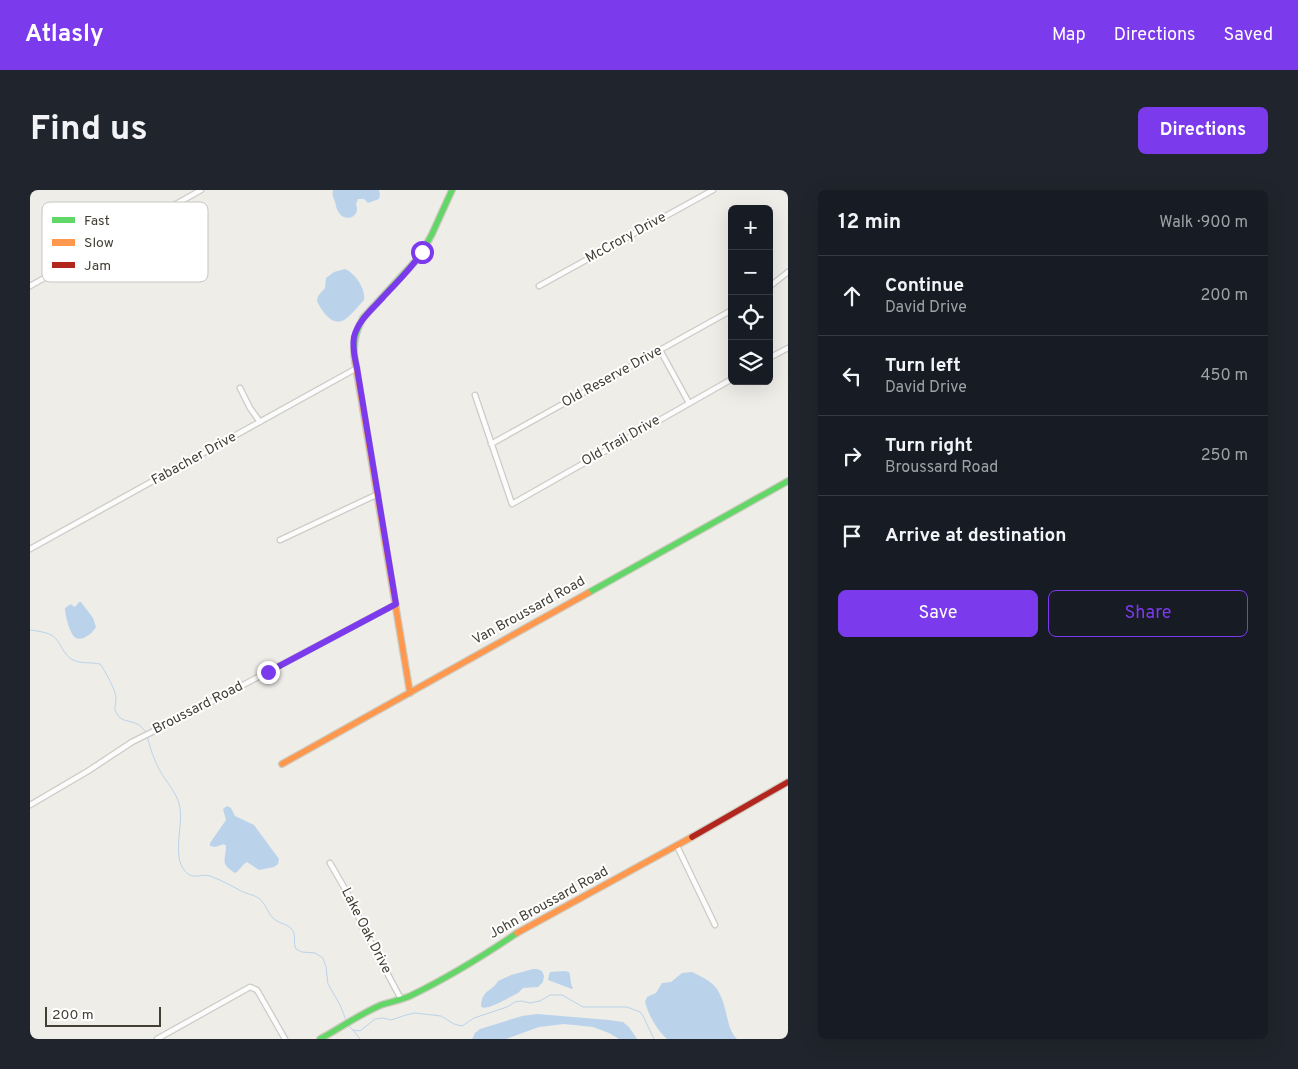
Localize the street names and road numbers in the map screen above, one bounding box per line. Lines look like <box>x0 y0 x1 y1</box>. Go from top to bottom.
street label: McCrory Drive <box>583 209 669 267</box>
street label: Old Reserve Drive <box>559 342 665 412</box>
street label: Old Trail Drive <box>579 412 663 470</box>
street label: Fabacher Drive <box>149 429 239 489</box>
street label: Van Broussard Road <box>470 573 588 649</box>
street label: Broussard Road <box>150 678 246 738</box>
street label: John Broussard Road <box>486 863 612 943</box>
street label: Lake Oak Drive <box>337 885 395 977</box>

